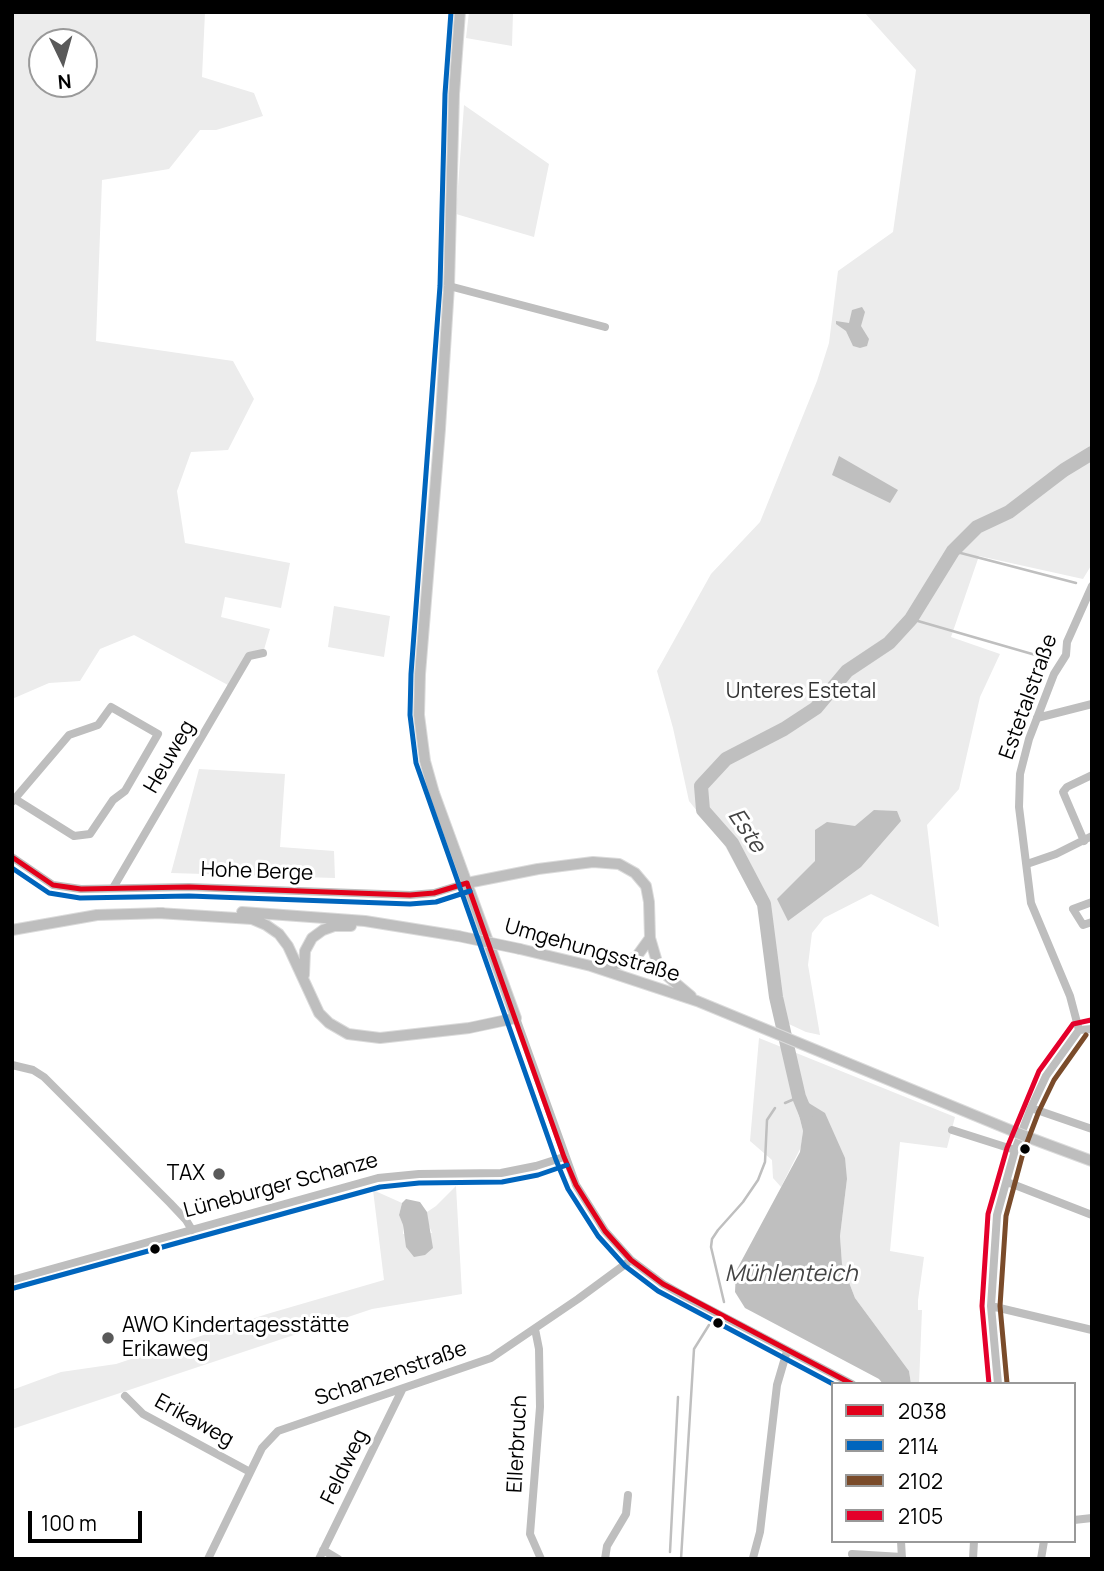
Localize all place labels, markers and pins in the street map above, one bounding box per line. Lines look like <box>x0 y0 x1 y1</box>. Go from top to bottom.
unlabelled marker <box>1018 1142 1032 1156</box>
place label: TAX <box>167 1161 205 1187</box>
marker: TAX <box>211 1166 227 1182</box>
unlabelled marker <box>148 1242 162 1256</box>
place label: AWO Kindertagesstätte Erikaweg <box>122 1313 349 1363</box>
unlabelled marker <box>711 1316 725 1330</box>
marker: AWO Kindertagesstätte Erikaweg <box>100 1330 116 1346</box>

